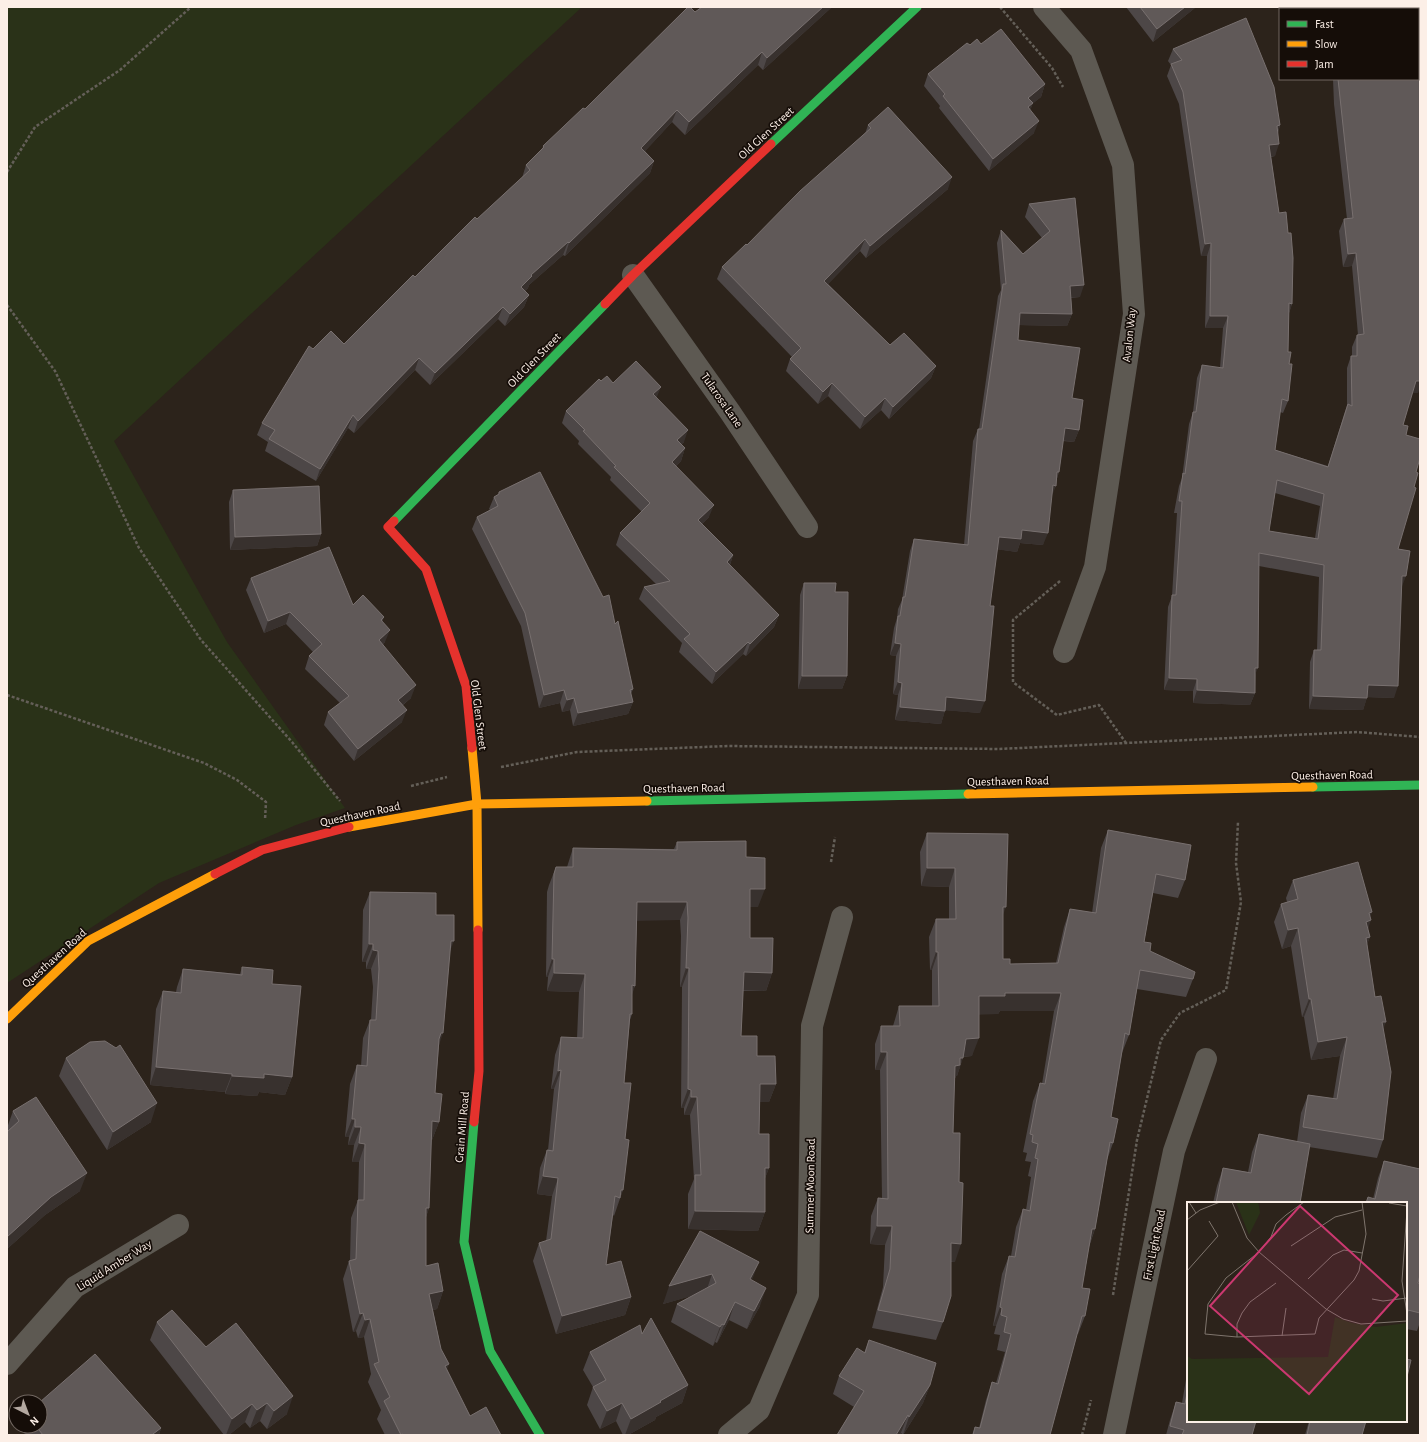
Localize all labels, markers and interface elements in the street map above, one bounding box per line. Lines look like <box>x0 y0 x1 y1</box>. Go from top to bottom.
legend <box>1279 8 1419 80</box>
text: Fast <box>1315 18 1334 30</box>
text: Slow <box>1315 38 1337 50</box>
text: Jam <box>1315 58 1334 70</box>
street label: Old Glen Street <box>736 104 796 162</box>
street label: Avalon Way <box>1120 307 1139 363</box>
street label: Old Glen Street <box>505 330 563 390</box>
street label: Tularosa Lane <box>699 371 745 429</box>
street label: Old Glen Street <box>469 679 489 751</box>
street label: Questhaven Road <box>1291 768 1373 783</box>
street label: Questhaven Road <box>967 774 1049 789</box>
street label: Questhaven Road <box>643 781 725 796</box>
street label: Questhaven Road <box>319 800 401 829</box>
street label: Questhaven Road <box>20 926 89 991</box>
street label: Grain Mill Road <box>453 1091 471 1163</box>
street label: Summer Moon Road <box>803 1138 817 1234</box>
inset map <box>1187 1202 1407 1422</box>
street label: First Light Road <box>1141 1209 1167 1281</box>
street label: Liquid Amber Way <box>74 1237 154 1294</box>
north arrow <box>8 1394 48 1434</box>
text: N <box>28 1414 41 1428</box>

